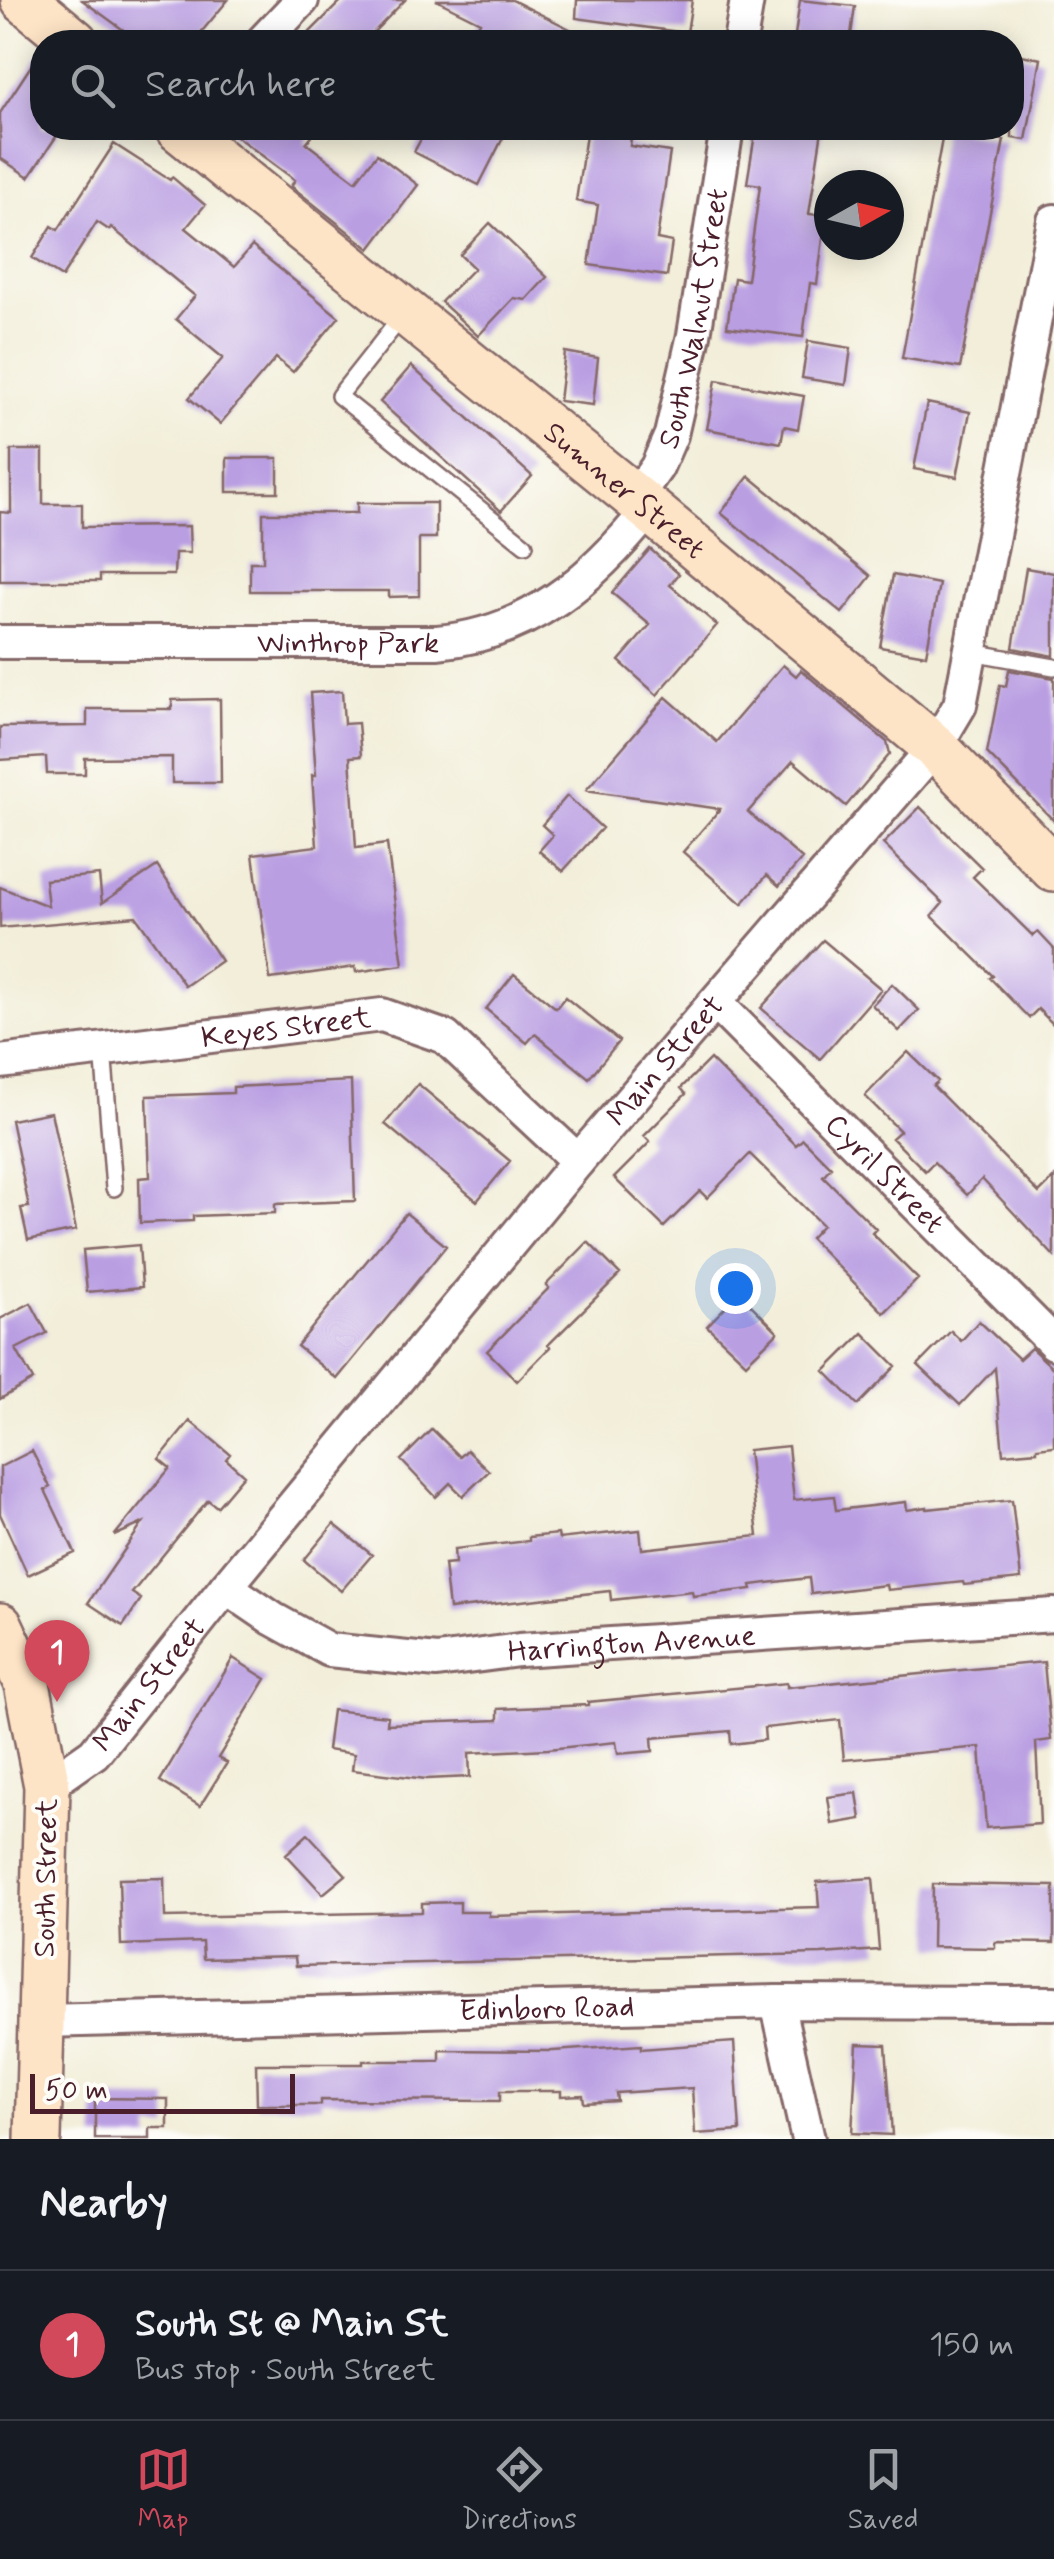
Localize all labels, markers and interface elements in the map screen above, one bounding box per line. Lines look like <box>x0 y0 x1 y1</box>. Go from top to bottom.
search box <box>30 30 1024 140</box>
icon: search <box>65 58 120 113</box>
text: Search here <box>145 61 336 110</box>
north arrow <box>814 170 904 260</box>
street label: South Walnut Street <box>649 186 738 455</box>
street label: Sumner Street <box>535 413 713 569</box>
street label: Winthrop Park <box>257 624 439 663</box>
street label: Main Street <box>599 988 733 1135</box>
street label: Keyes Street <box>199 999 373 1058</box>
street label: Cyril Street <box>816 1106 952 1243</box>
your location <box>710 1263 761 1314</box>
street label: Main Street <box>84 1610 215 1761</box>
street label: Harrington Avenue <box>505 1617 757 1672</box>
pin: 1 <box>24 1620 90 1702</box>
street label: South Street <box>26 1798 67 1958</box>
street label: Edinboro Road <box>459 1988 635 2031</box>
scale bar <box>30 2069 295 2114</box>
text: 50 m <box>45 2073 108 2110</box>
text: Nearby <box>40 2177 168 2232</box>
text: South St @ Main St <box>135 2300 448 2349</box>
text: 1 <box>65 2324 80 2366</box>
text: 150 m <box>929 2324 1014 2366</box>
text: Bus stop · South Street <box>135 2349 435 2391</box>
tab: Map <box>136 2442 191 2539</box>
tab: Directions <box>462 2442 577 2539</box>
tab: Saved <box>848 2442 918 2539</box>

